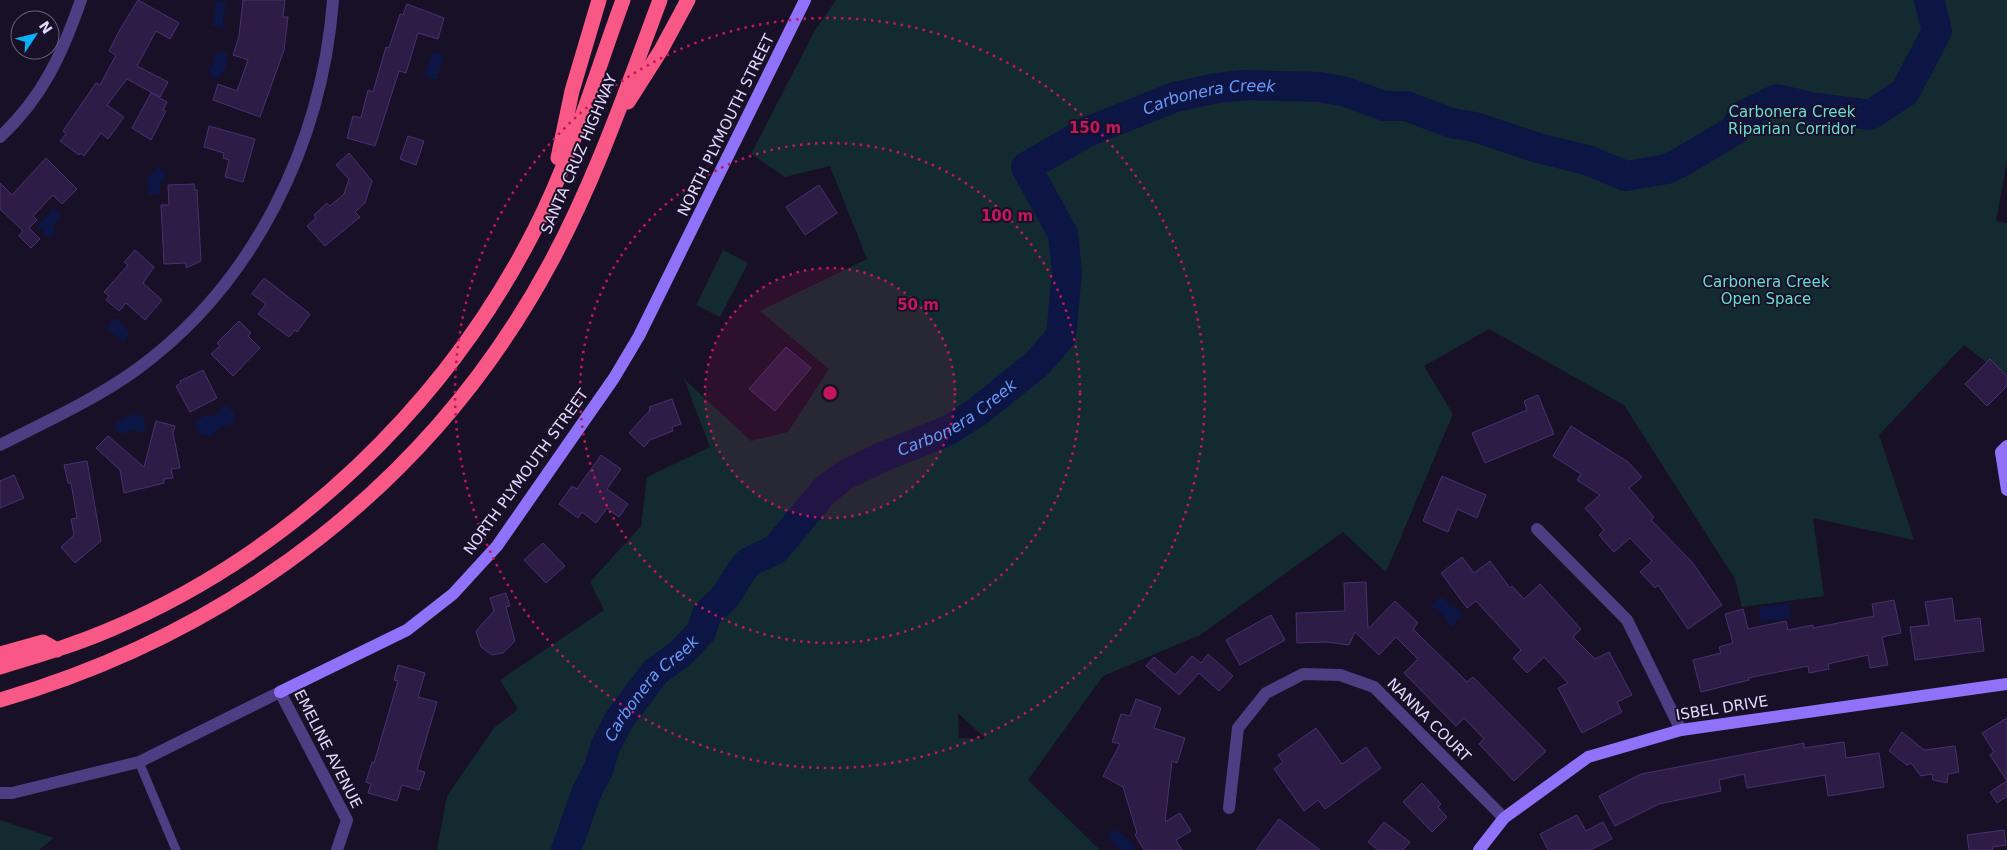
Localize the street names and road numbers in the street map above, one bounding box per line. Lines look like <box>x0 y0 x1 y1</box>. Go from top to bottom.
street label: NORTH PLYMOUTH STREET <box>674 30 778 219</box>
street label: SANTA CRUZ HIGHWAY <box>537 71 621 237</box>
street label: NORTH PLYMOUTH STREET <box>460 385 593 558</box>
street label: NANNA COURT <box>1383 674 1475 766</box>
street label: EMELINE AVENUE <box>290 687 366 811</box>
street label: ISBEL DRIVE <box>1675 692 1769 724</box>

